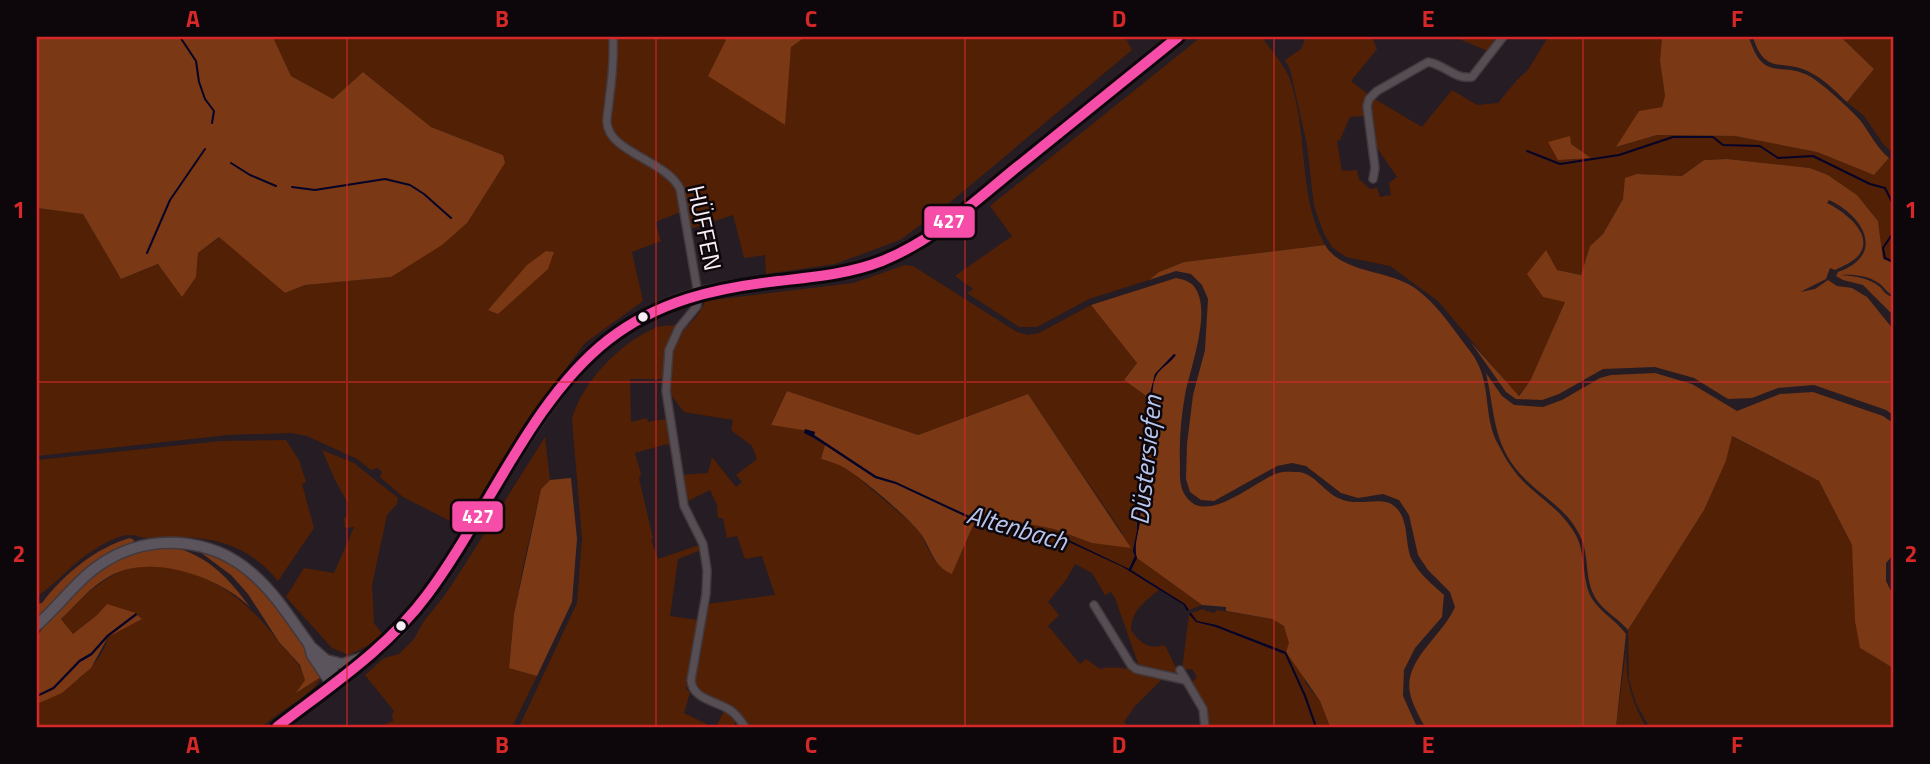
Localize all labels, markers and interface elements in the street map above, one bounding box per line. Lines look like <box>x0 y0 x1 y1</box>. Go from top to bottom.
text: A <box>186 1 200 36</box>
text: B <box>495 1 509 36</box>
text: C <box>805 1 817 36</box>
text: D <box>1112 1 1126 36</box>
text: E <box>1422 1 1434 36</box>
text: F <box>1731 1 1743 36</box>
street label: HÜFFEN <box>678 182 732 274</box>
text: 1 <box>13 192 25 227</box>
text: 1 <box>1905 192 1917 227</box>
line badge: 427 <box>923 205 976 239</box>
text: 427 <box>933 206 965 235</box>
unlabelled marker <box>636 310 650 324</box>
water label: Düstersiefen <box>1119 392 1172 526</box>
water label: Altenbach <box>962 495 1073 561</box>
line badge: 427 <box>451 500 504 533</box>
text: 427 <box>462 501 494 530</box>
text: 2 <box>13 536 25 571</box>
text: 2 <box>1905 536 1917 571</box>
unlabelled marker <box>394 619 408 633</box>
text: A <box>186 727 200 762</box>
text: B <box>495 727 509 762</box>
text: C <box>805 727 817 762</box>
text: D <box>1112 727 1126 762</box>
text: E <box>1422 727 1434 762</box>
text: F <box>1731 727 1743 762</box>

